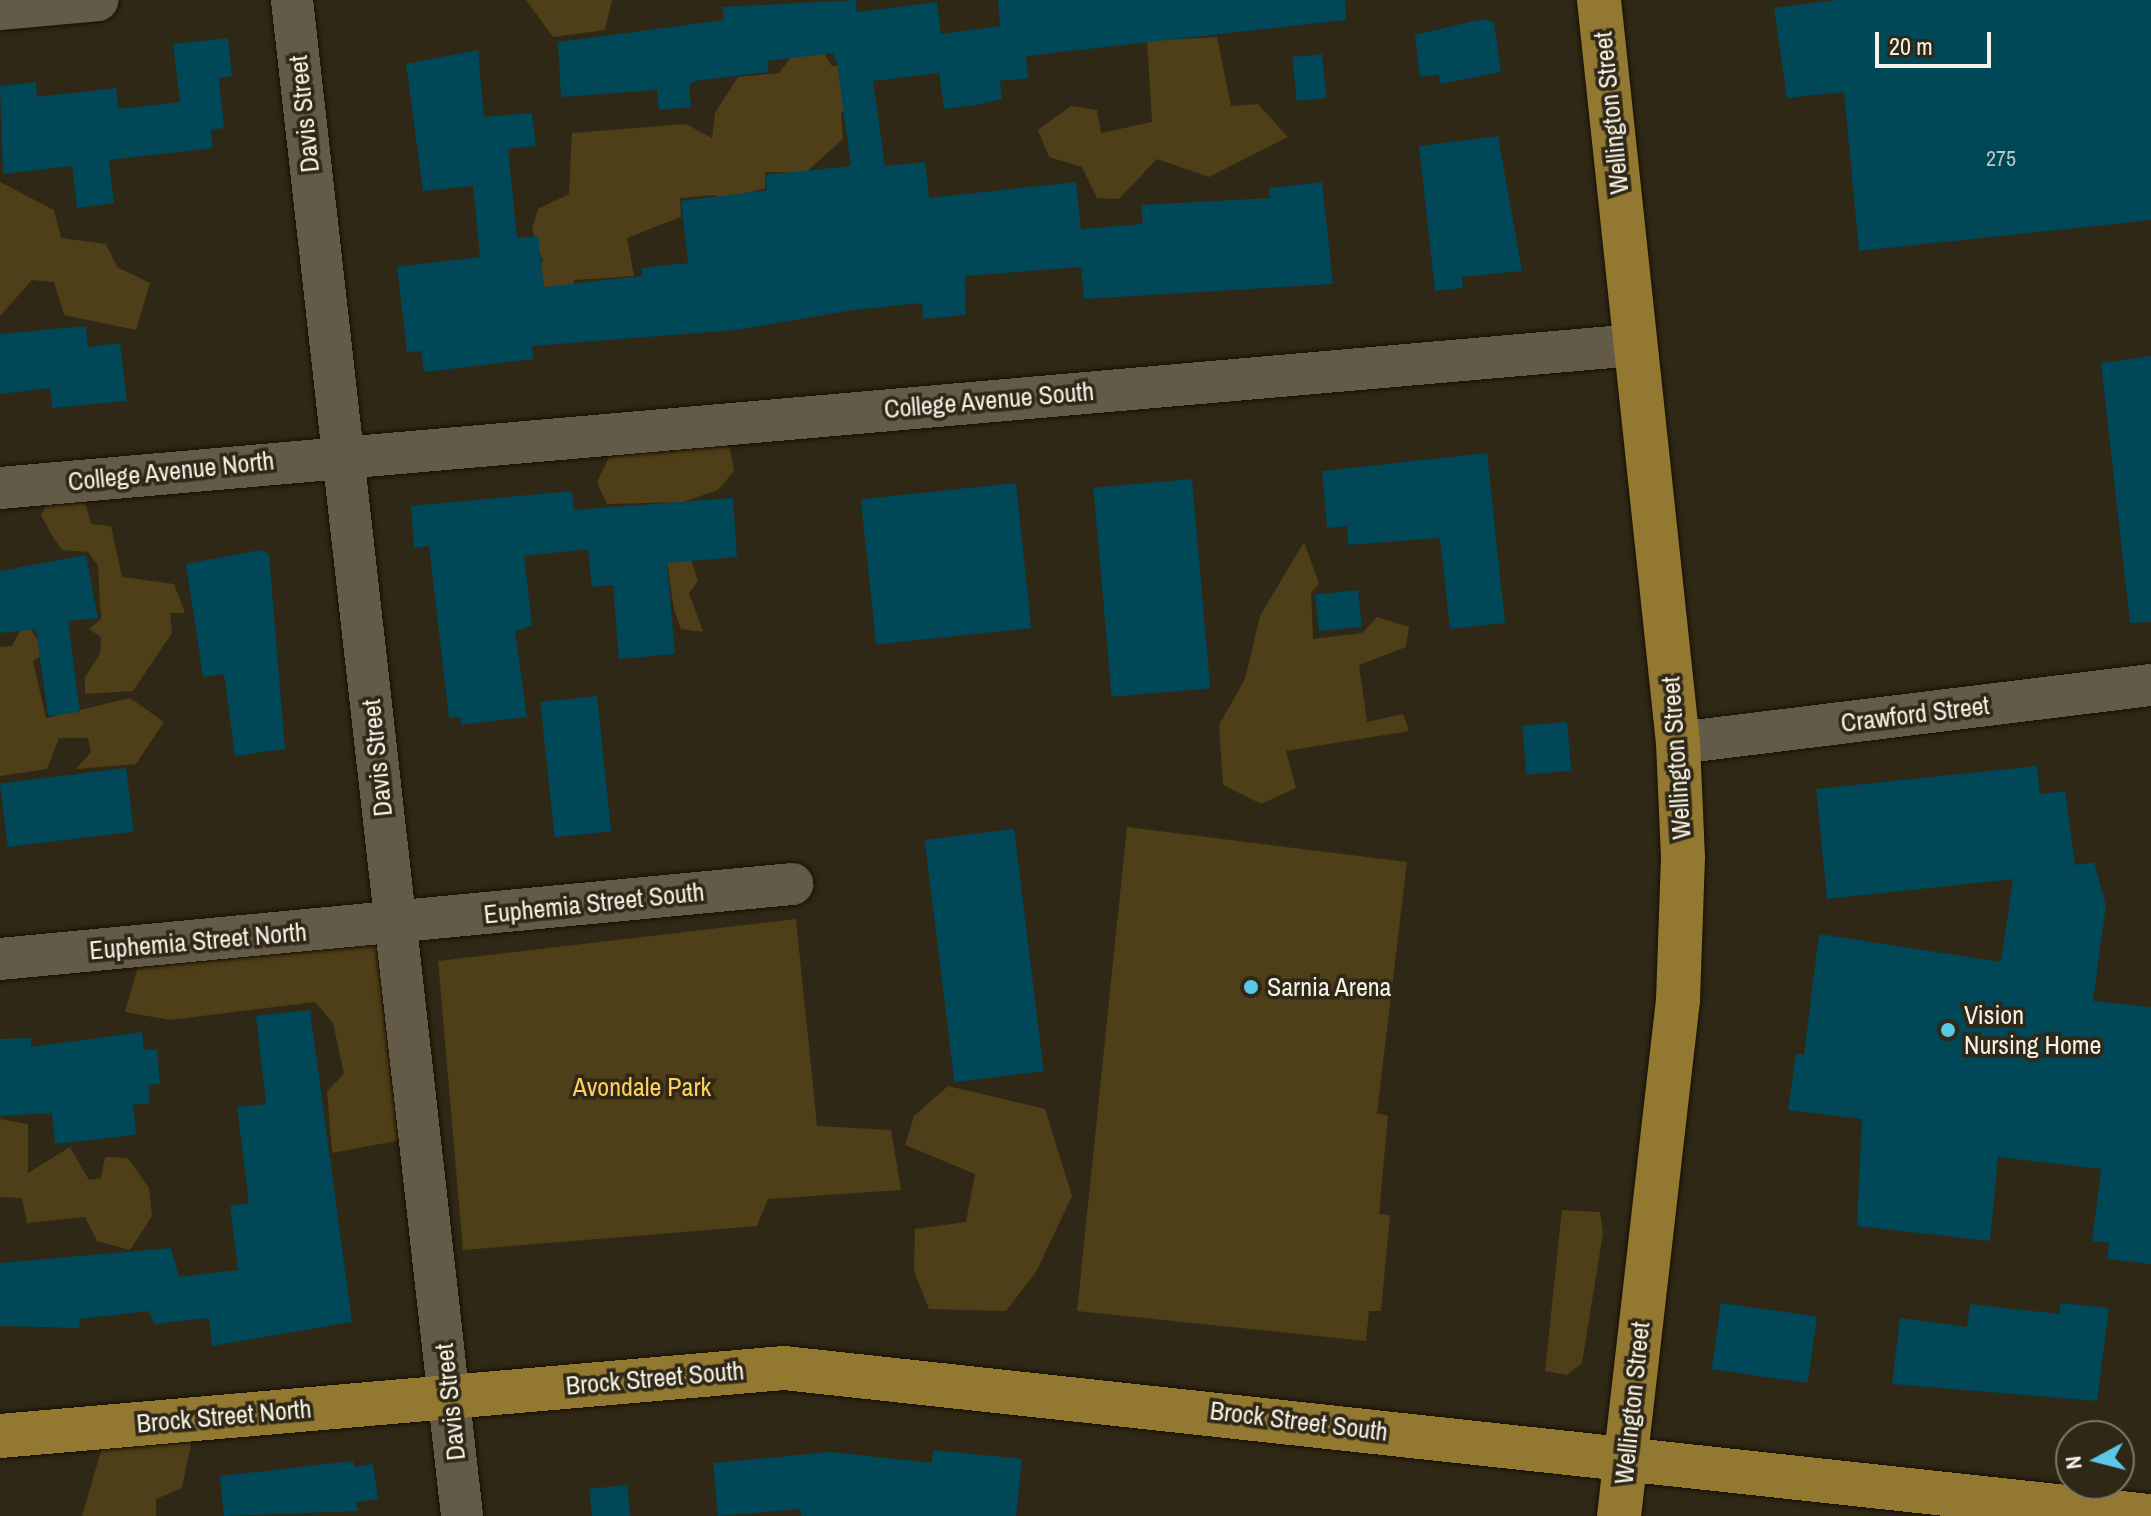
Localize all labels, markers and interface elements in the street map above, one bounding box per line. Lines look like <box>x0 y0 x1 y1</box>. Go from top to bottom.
scale bar <box>1879 16 1995 66</box>
street label: Wellington Street <box>1587 30 1635 196</box>
text: 20 m <box>1889 30 1933 62</box>
street label: Davis Street <box>282 54 326 174</box>
house number: 275 <box>1986 146 2016 172</box>
street label: College Avenue South <box>882 375 1096 425</box>
street label: College Avenue North <box>66 445 276 497</box>
street label: Wellington Street <box>1655 676 1697 840</box>
street label: Crawford Street <box>1839 689 1991 739</box>
street label: Davis Street <box>355 698 399 818</box>
street label: Euphemia Street South <box>482 876 706 930</box>
street label: Euphemia Street North <box>88 916 308 966</box>
place label: Sarnia Arena <box>1267 971 1393 1003</box>
marker: Sarnia Arena <box>1242 978 1260 996</box>
place label: Vision Nursing Home <box>1964 999 2101 1060</box>
marker: Vision Nursing Home <box>1939 1021 1957 1039</box>
park label: Avondale Park <box>573 1071 711 1103</box>
street label: Wellington Street <box>1608 1320 1656 1486</box>
street label: Davis Street <box>428 1342 472 1462</box>
street label: Brock Street South <box>565 1355 745 1401</box>
street label: Brock Street North <box>135 1393 313 1439</box>
street label: Brock Street South <box>1208 1395 1390 1447</box>
north arrow <box>2055 1420 2135 1500</box>
text: N <box>2057 1454 2089 1471</box>

